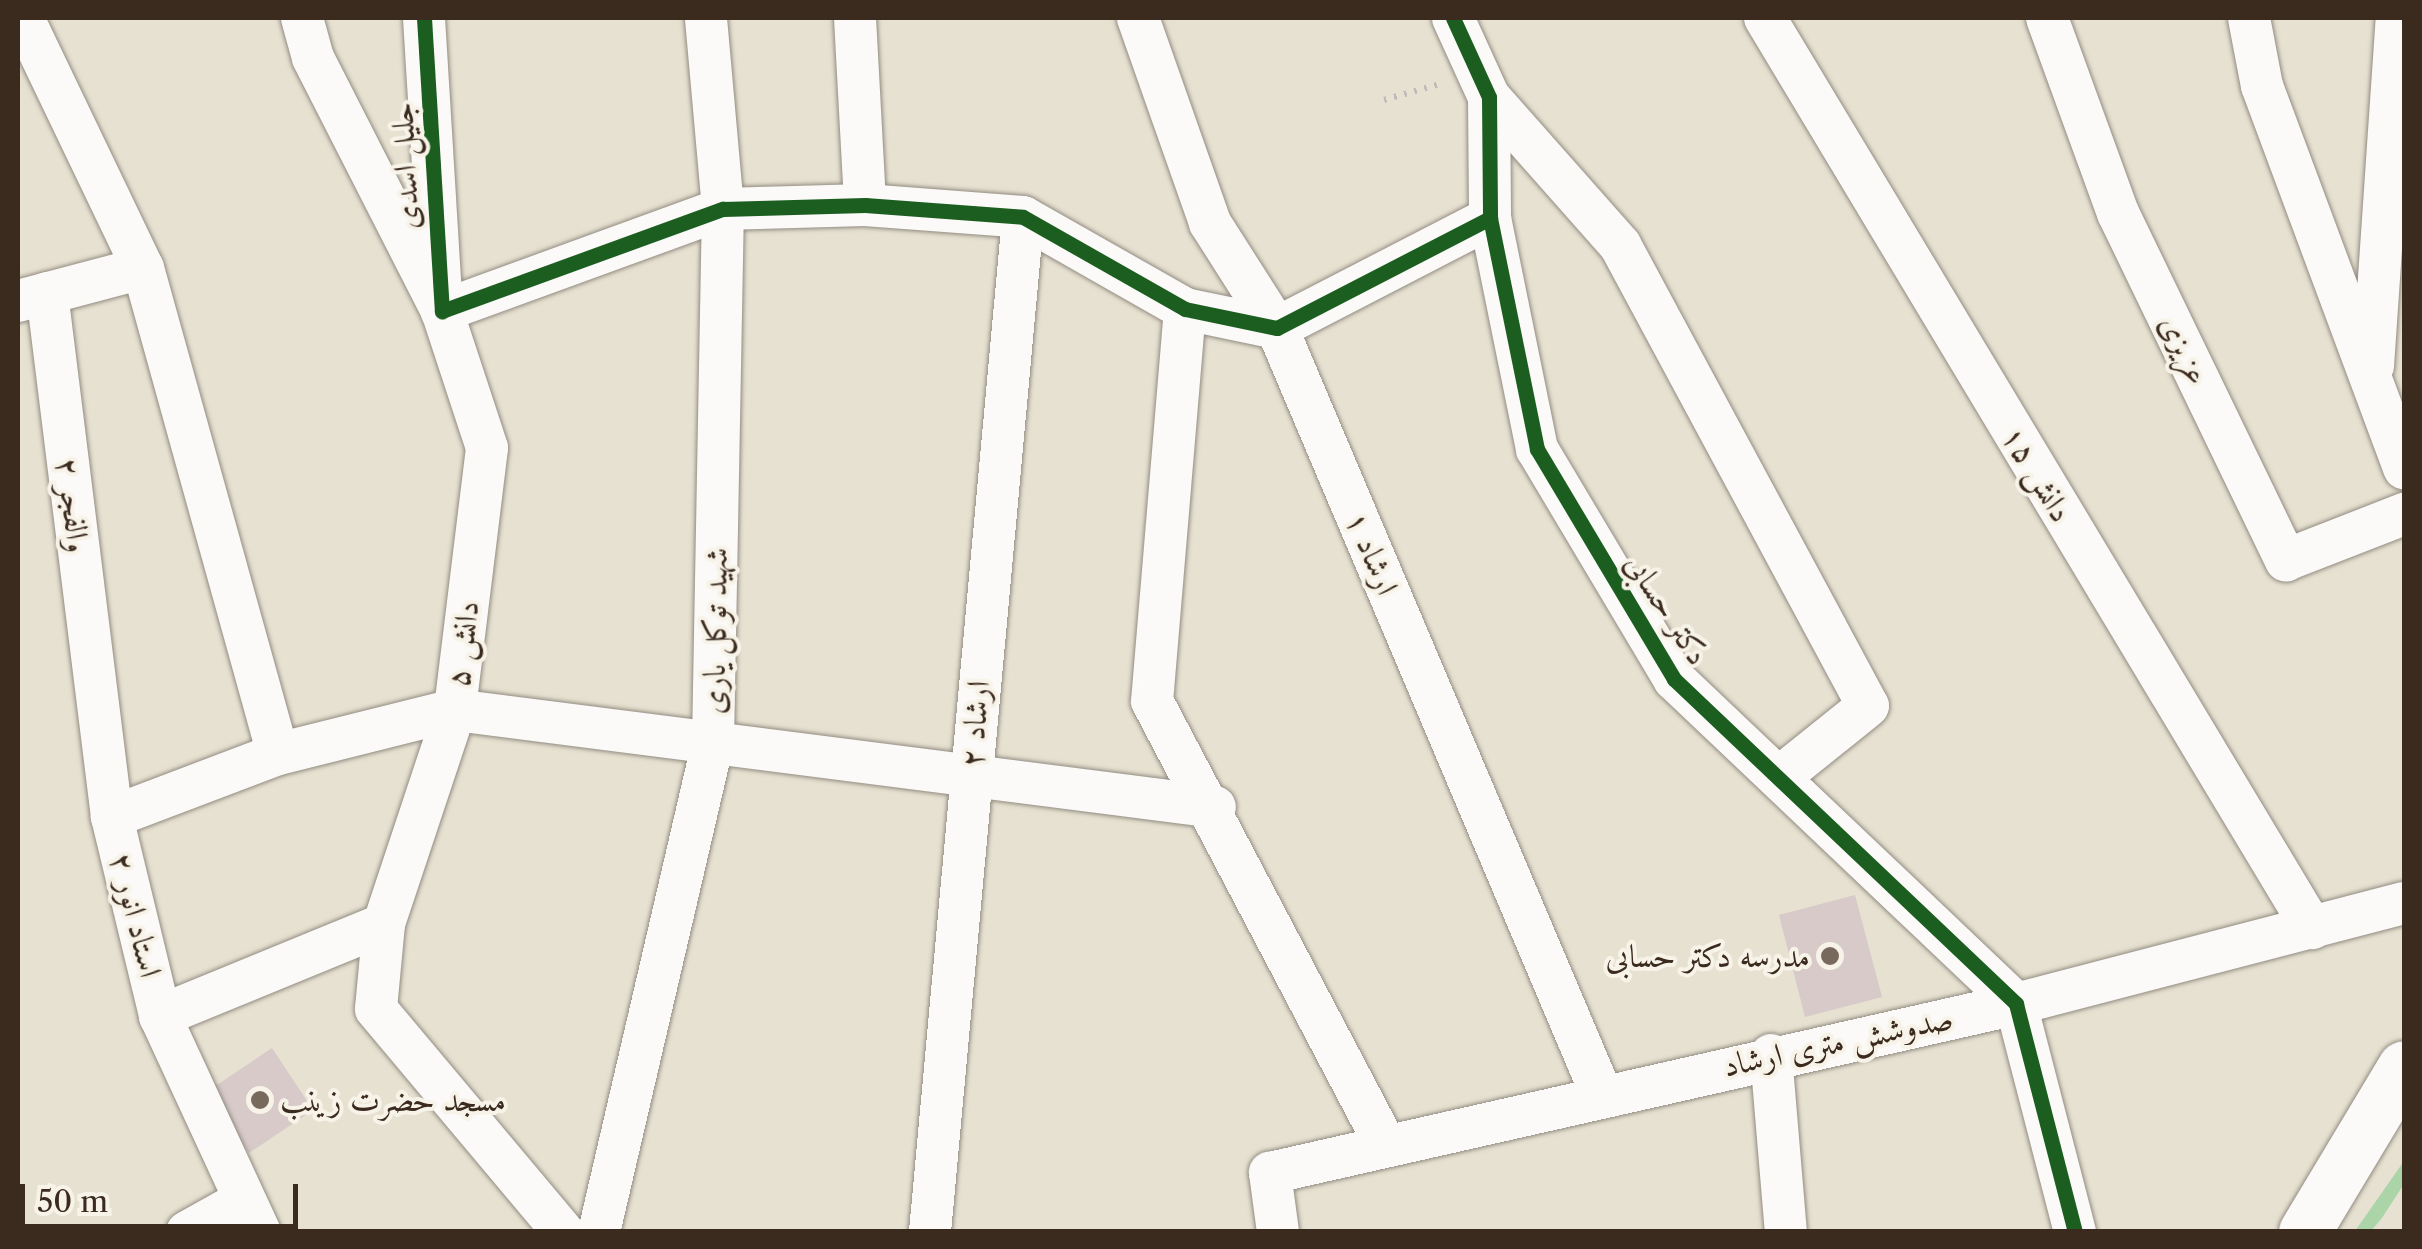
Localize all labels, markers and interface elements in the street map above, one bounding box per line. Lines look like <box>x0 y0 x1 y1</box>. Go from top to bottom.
street label: جلیل اسدی <box>382 101 428 231</box>
street label: عزیزی <box>2151 309 2217 391</box>
street label: دانش ۱۵ <box>1993 419 2081 529</box>
street label: والفجر ۲ <box>48 455 98 555</box>
street label: ارشاد ۱ <box>1337 506 1407 600</box>
street label: دکتر حسابی <box>1617 546 1717 672</box>
street label: شهید توکل یاری <box>694 547 736 715</box>
street label: دانش ۵ <box>439 599 487 689</box>
street label: ارشاد ۲ <box>952 679 998 769</box>
street label: استاد انور ۲ <box>102 849 170 981</box>
place label: مدرسه دکتر حسابی <box>1606 937 1810 975</box>
marker: مدرسه دکتر حسابی <box>1819 945 1841 967</box>
street label: صدوشش متری ارشاد <box>1720 999 1956 1085</box>
place label: مسجد حضرت زینب <box>280 1081 506 1119</box>
marker: مسجد حضرت زینب <box>249 1089 271 1111</box>
scale bar <box>25 1164 302 1226</box>
text: 50 m <box>37 1183 108 1220</box>

